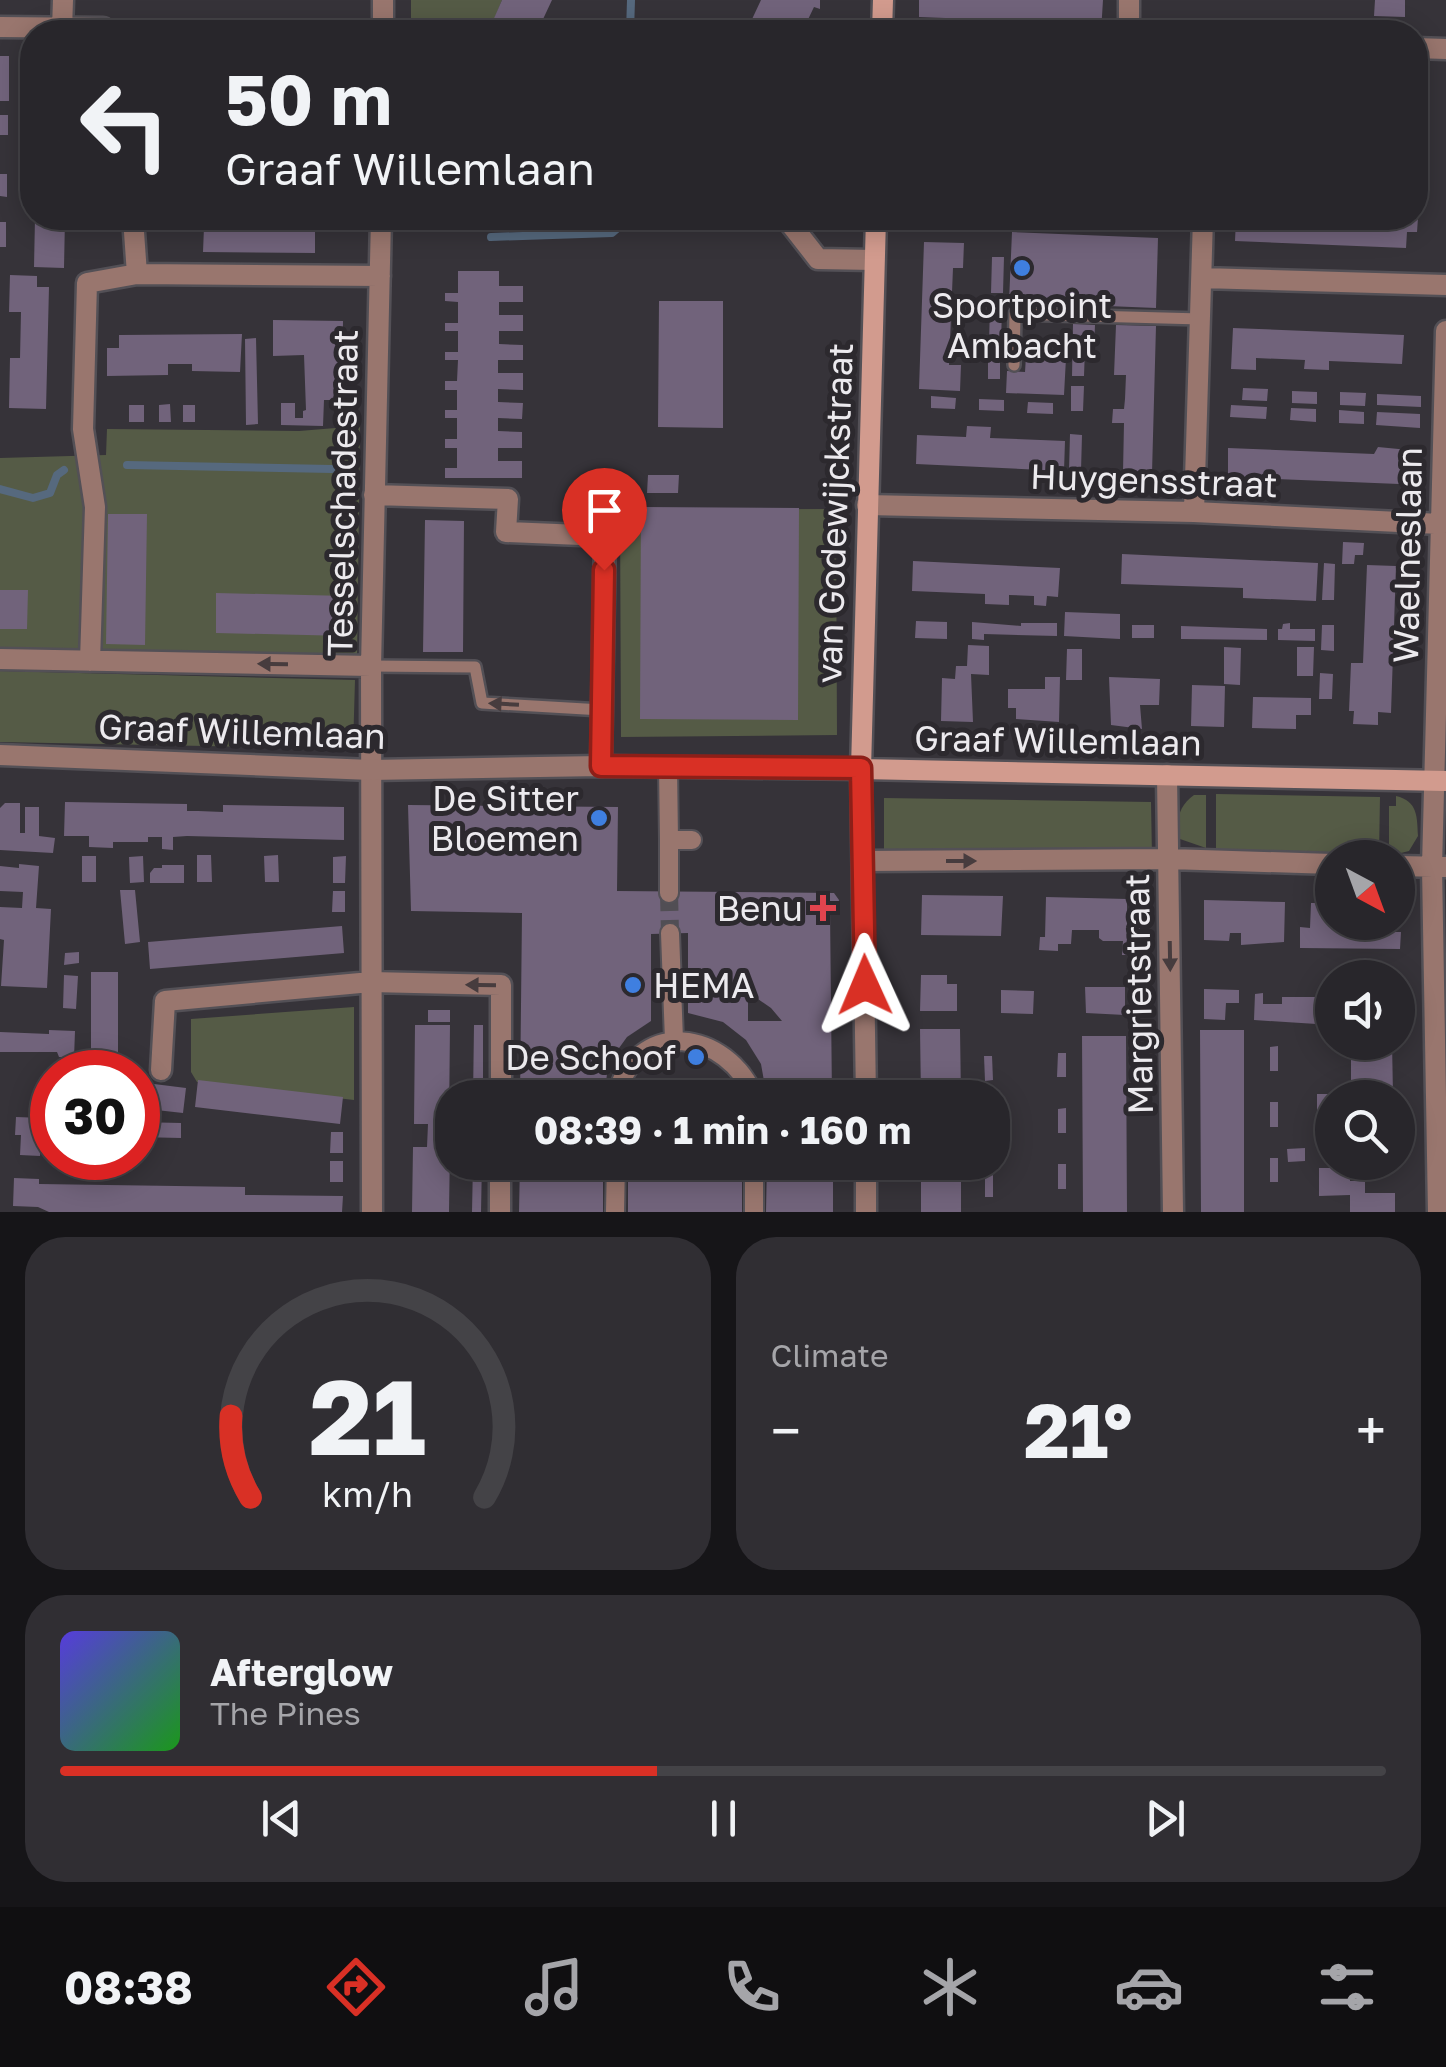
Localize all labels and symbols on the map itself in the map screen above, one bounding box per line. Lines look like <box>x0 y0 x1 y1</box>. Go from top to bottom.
marker: Sportpoint Ambacht <box>1011 257 1033 279</box>
place label: Sportpoint Ambacht <box>932 284 1112 366</box>
street label: Tesselschadestraat <box>318 329 366 657</box>
street label: van Godewijckstraat <box>807 342 861 684</box>
street label: Waelneslaan <box>1384 447 1430 663</box>
street label: Huygensstraat <box>1030 455 1278 505</box>
pin <box>562 468 647 571</box>
one-way arrow <box>257 656 289 672</box>
one-way arrow <box>488 696 520 712</box>
street label: Graaf Willemlaan <box>98 705 386 757</box>
street label: Graaf Willemlaan <box>914 716 1202 764</box>
place label: De Sitter Bloemen <box>431 777 579 859</box>
marker: De Sitter Bloemen <box>588 807 610 829</box>
north arrow <box>1315 840 1415 940</box>
one-way arrow <box>946 852 978 868</box>
street label: Margrietstraat <box>1115 873 1161 1115</box>
place label: Benu <box>717 887 803 929</box>
marker: Benu <box>812 897 834 919</box>
position arrow <box>813 933 917 1037</box>
one-way arrow <box>1162 941 1178 973</box>
place label: HEMA <box>653 964 755 1006</box>
marker: HEMA <box>622 974 644 996</box>
one-way arrow <box>465 976 497 992</box>
place label: De Schoof <box>505 1036 676 1078</box>
marker: De Schoof <box>685 1046 707 1068</box>
speed limit sign: 30 <box>30 1050 160 1180</box>

